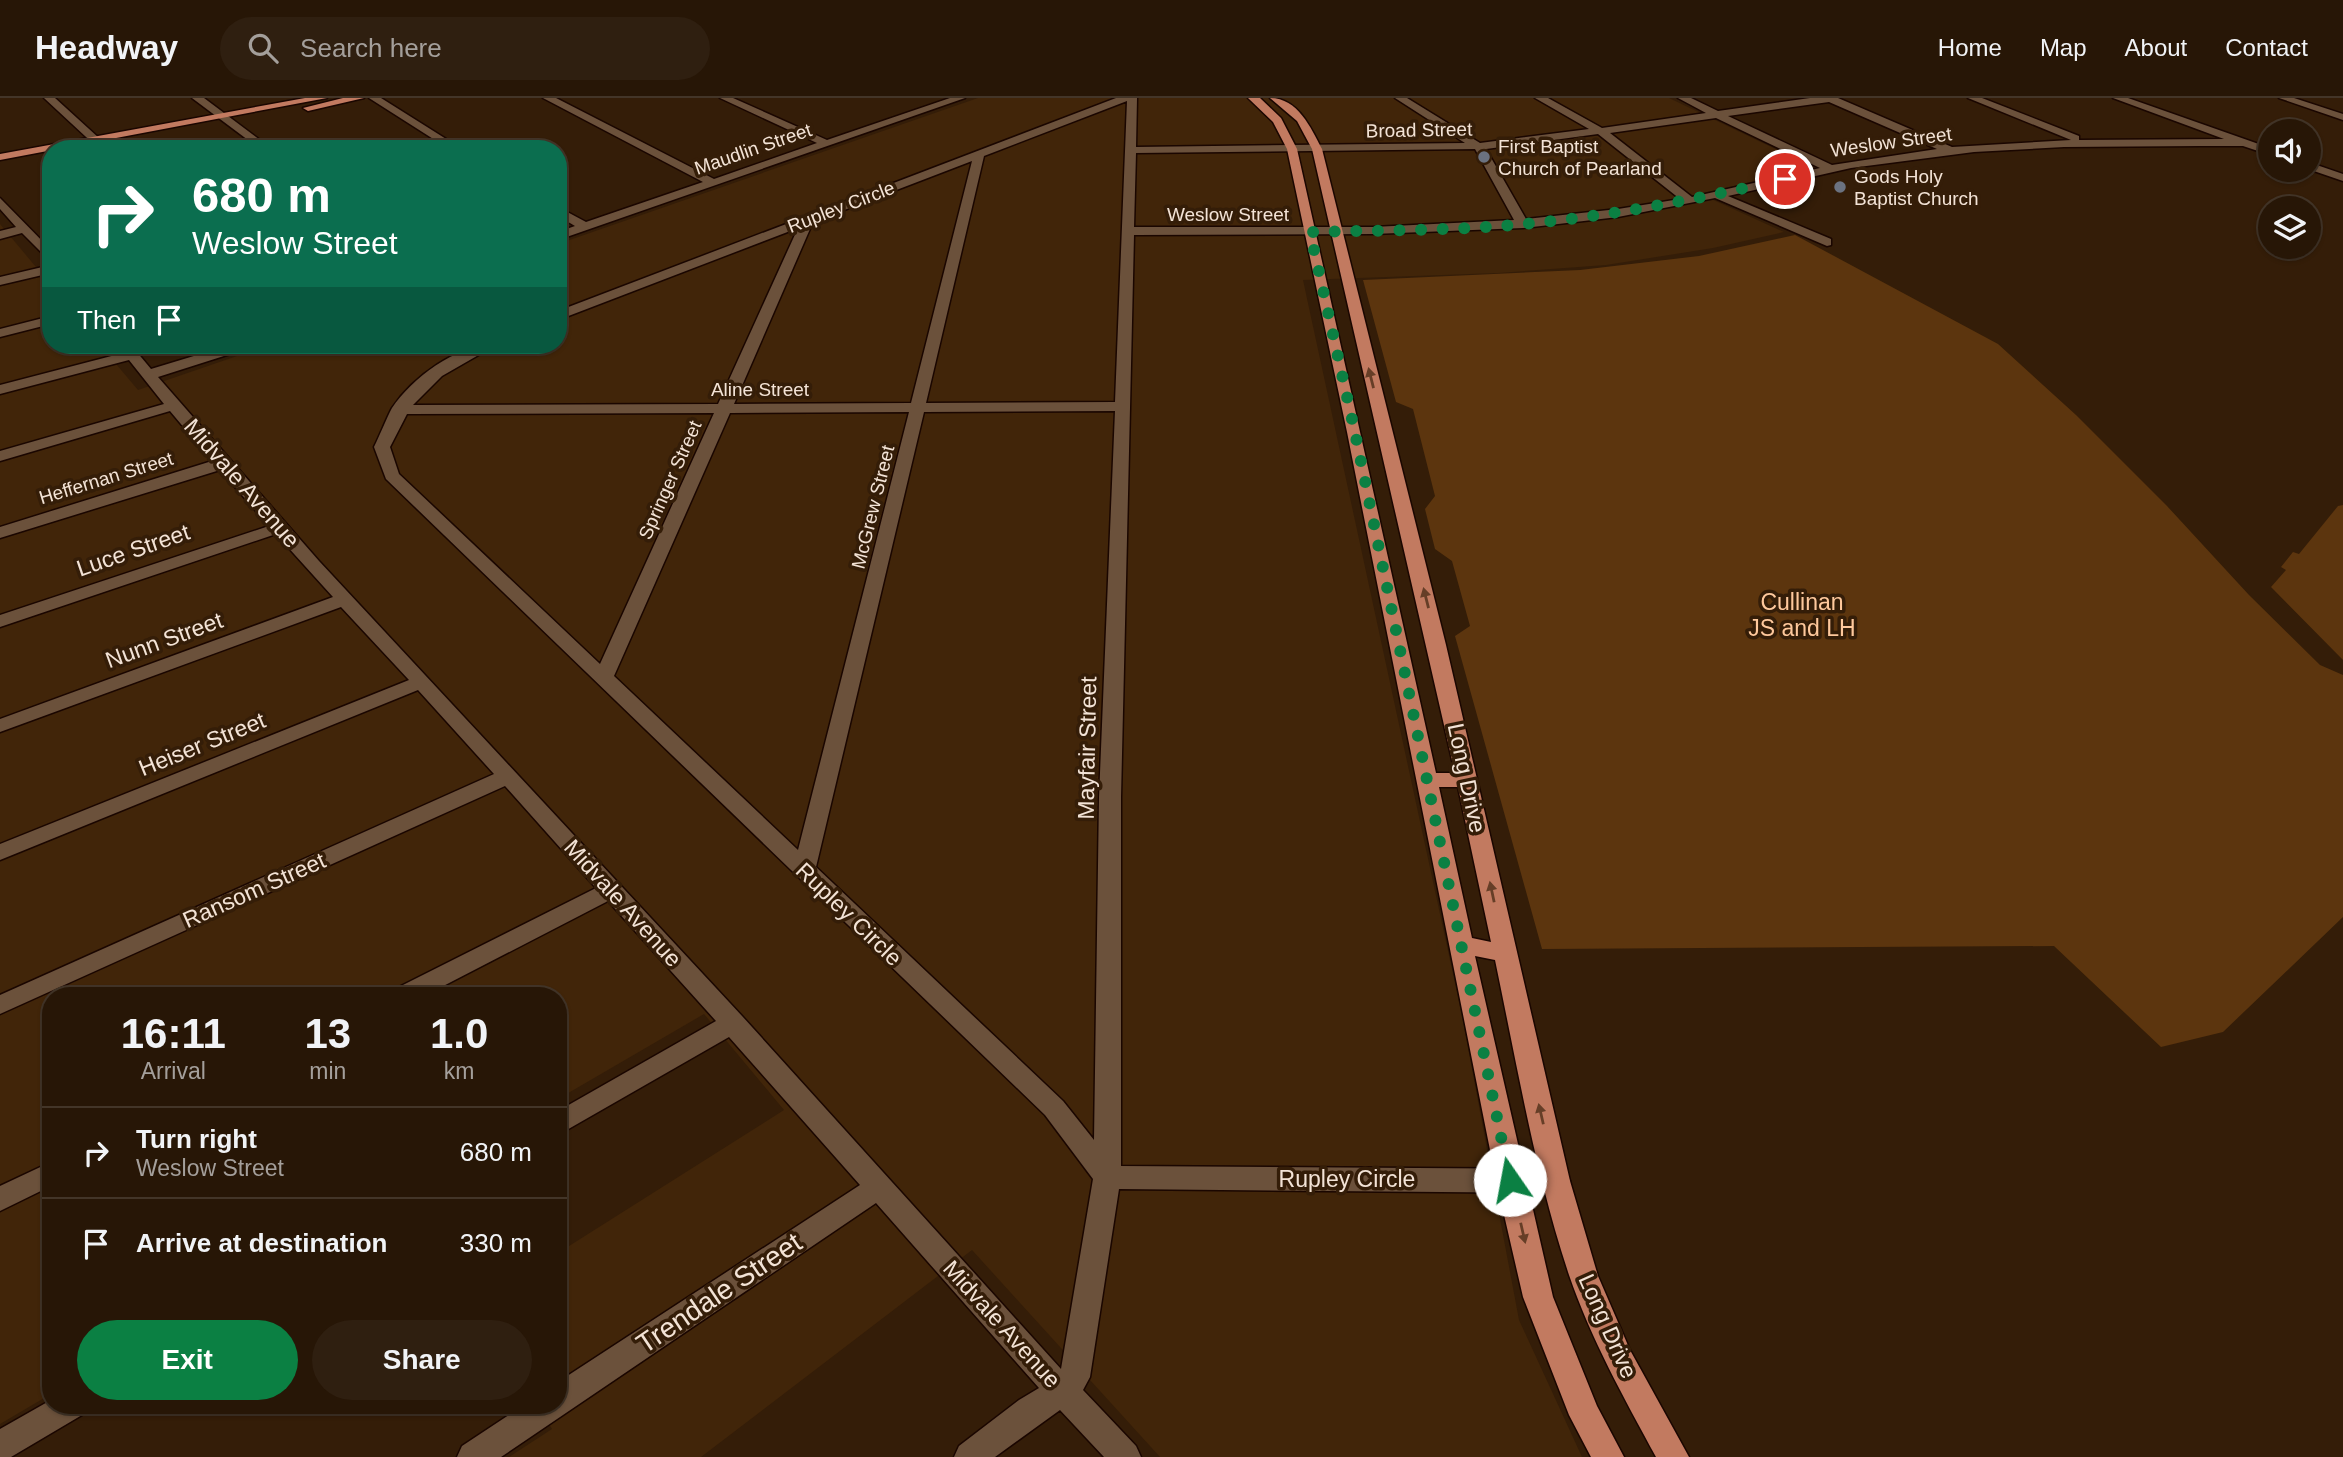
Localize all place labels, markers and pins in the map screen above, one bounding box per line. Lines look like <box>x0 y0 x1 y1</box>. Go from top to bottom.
place label: First Baptist Church of Pearland <box>1498 136 1662 179</box>
marker: First Baptist Church of Pearland <box>1476 149 1492 165</box>
pin <box>1755 149 1815 209</box>
place label: Gods Holy Baptist Church <box>1854 166 1979 209</box>
marker: Gods Holy Baptist Church <box>1832 179 1848 195</box>

